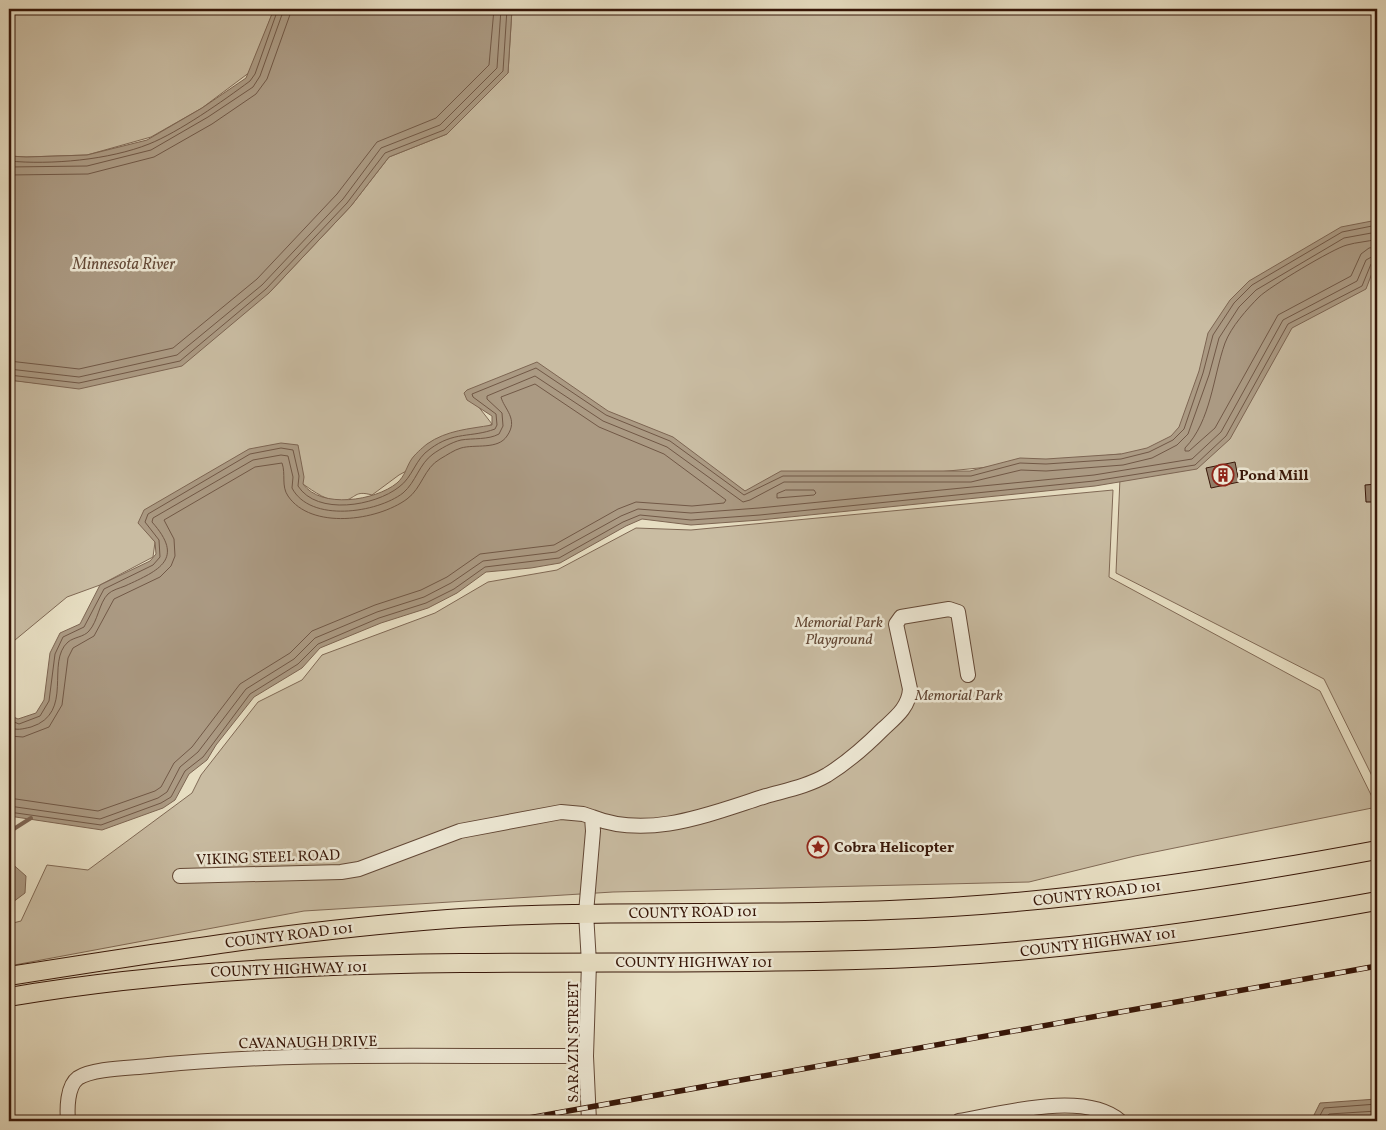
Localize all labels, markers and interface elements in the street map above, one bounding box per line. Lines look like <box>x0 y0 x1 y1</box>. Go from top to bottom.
water label: Minnesota River <box>72 254 176 276</box>
building icon: Pond Mill <box>1211 463 1235 487</box>
place label: Pond Mill <box>1239 466 1309 487</box>
park label: Memorial Park Playground <box>794 613 883 651</box>
park label: Memorial Park <box>914 686 1003 707</box>
place icon: Cobra Helicopter <box>806 835 830 859</box>
place label: Cobra Helicopter <box>834 838 954 859</box>
street label: VIKING STEEL ROAD <box>196 845 340 872</box>
street label: COUNTY ROAD 101 <box>1032 876 1162 913</box>
street label: COUNTY ROAD 101 <box>629 902 757 925</box>
street label: COUNTY ROAD 101 <box>224 918 354 955</box>
street label: COUNTY HIGHWAY 101 <box>1019 924 1177 963</box>
street label: COUNTY HIGHWAY 101 <box>616 953 772 974</box>
street label: COUNTY HIGHWAY 101 <box>210 957 368 984</box>
street label: SARAZIN STREET <box>564 981 585 1103</box>
street label: CAVANAUGH DRIVE <box>239 1032 378 1055</box>

